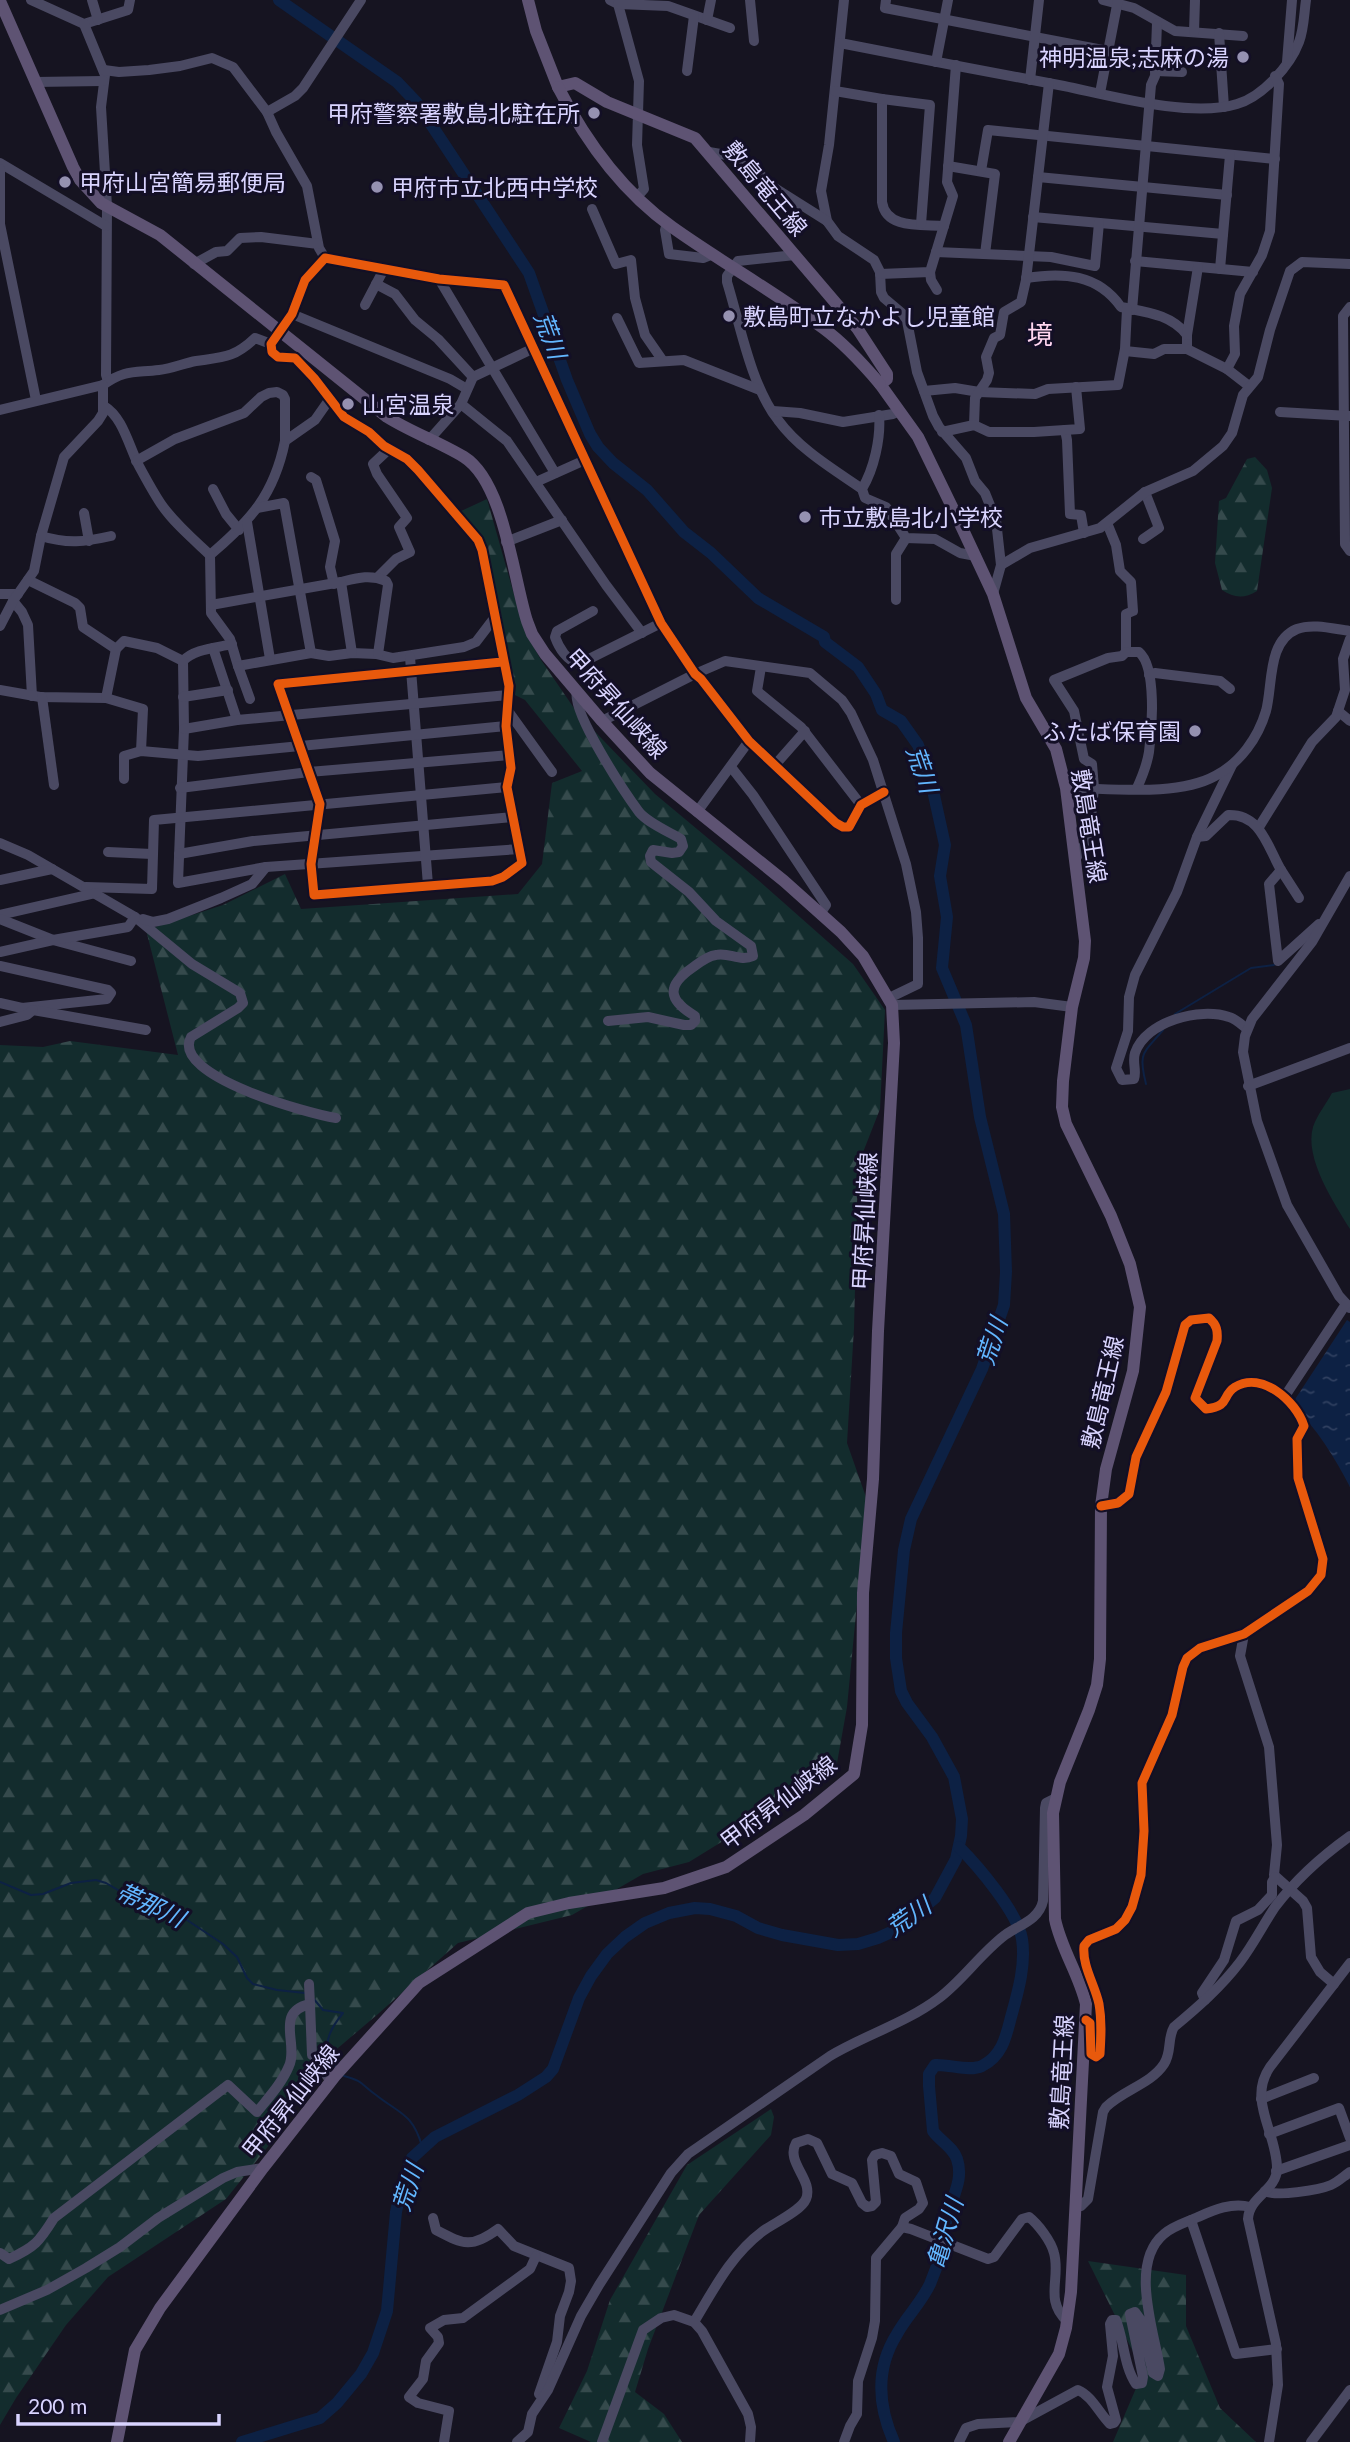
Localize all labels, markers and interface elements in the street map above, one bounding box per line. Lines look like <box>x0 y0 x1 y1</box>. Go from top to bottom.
place label: 神明温泉;志麻の湯 <box>1039 43 1229 71</box>
marker: 神明温泉;志麻の湯 <box>1235 49 1251 65</box>
place label: 甲府警察署敷島北駐在所 <box>327 99 580 127</box>
marker: 甲府警察署敷島北駐在所 <box>586 105 602 121</box>
street label: 敷島竜王線 <box>718 135 814 241</box>
place label: 甲府山宮簡易郵便局 <box>79 168 286 196</box>
place label: 甲府市立北西中学校 <box>391 173 598 201</box>
marker: 甲府山宮簡易郵便局 <box>57 174 73 190</box>
marker: 甲府市立北西中学校 <box>369 179 385 195</box>
place label: 敷島町立なかよし児童館 <box>743 302 995 330</box>
water label: 荒川 <box>529 307 574 365</box>
marker: 敷島町立なかよし児童館 <box>721 308 737 324</box>
district label: 境 <box>1027 318 1053 350</box>
place label: 山宮温泉 <box>362 390 454 418</box>
marker: 山宮温泉 <box>340 396 356 412</box>
place label: 市立敷島北小学校 <box>819 503 1003 531</box>
marker: 市立敷島北小学校 <box>797 509 813 525</box>
street label: 甲府昇仙峡線 <box>560 642 674 764</box>
place label: ふたば保育園 <box>1043 717 1181 745</box>
marker: ふたば保育園 <box>1187 723 1203 739</box>
water label: 荒川 <box>901 742 946 799</box>
street label: 敷島竜王線 <box>1067 767 1113 885</box>
street label: 甲府昇仙峡線 <box>846 1151 882 1291</box>
water label: 荒川 <box>970 1311 1013 1368</box>
street label: 敷島竜王線 <box>1075 1333 1129 1451</box>
street label: 甲府昇仙峡線 <box>714 1749 842 1855</box>
water label: 帯那川 <box>112 1876 192 1934</box>
water label: 荒川 <box>880 1889 938 1942</box>
street label: 敷島竜王線 <box>1044 2014 1078 2130</box>
street label: 甲府昇仙峡線 <box>236 2039 344 2163</box>
water label: 荒川 <box>386 2157 429 2214</box>
water label: 亀沢川 <box>920 2192 969 2272</box>
scale bar <box>18 2382 219 2426</box>
text: 200 m <box>28 2393 87 2418</box>

